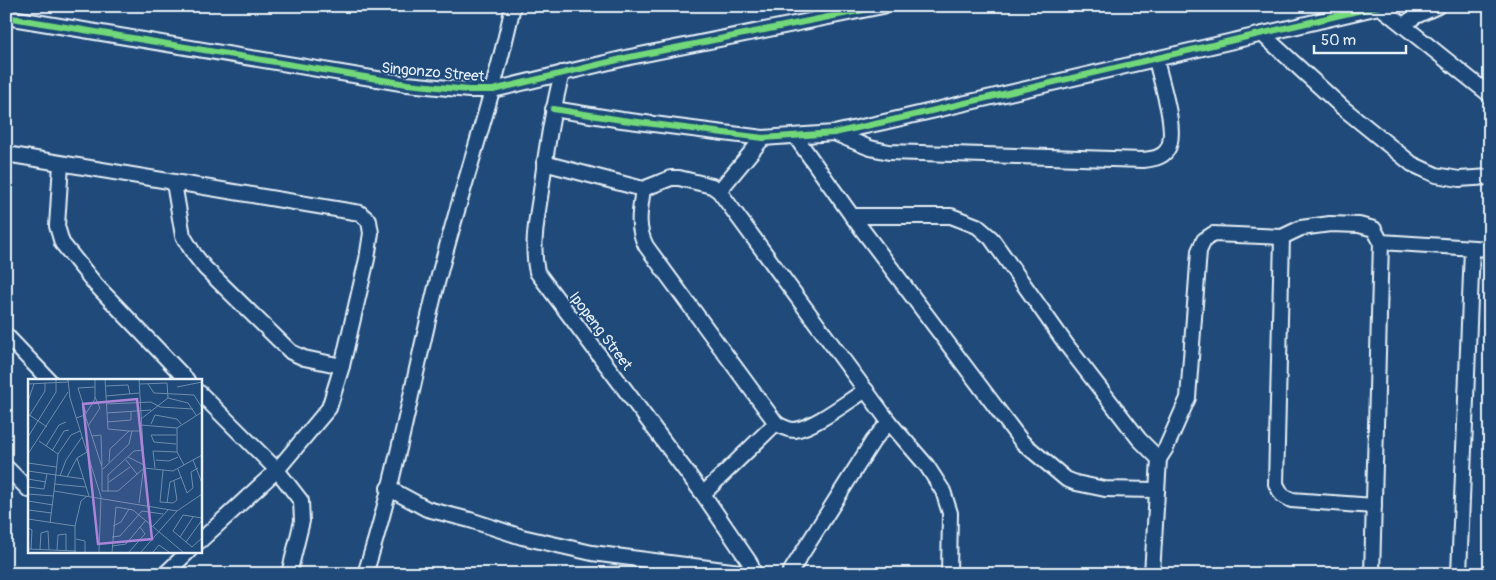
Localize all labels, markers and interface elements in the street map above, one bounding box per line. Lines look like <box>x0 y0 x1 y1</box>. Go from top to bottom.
scale bar <box>1314 22 1406 54</box>
text: 50 m <box>1321 31 1356 50</box>
street label: Singonzo Street <box>381 59 486 87</box>
street label: Ipopeng Street <box>565 288 637 375</box>
inset map <box>28 379 201 552</box>

